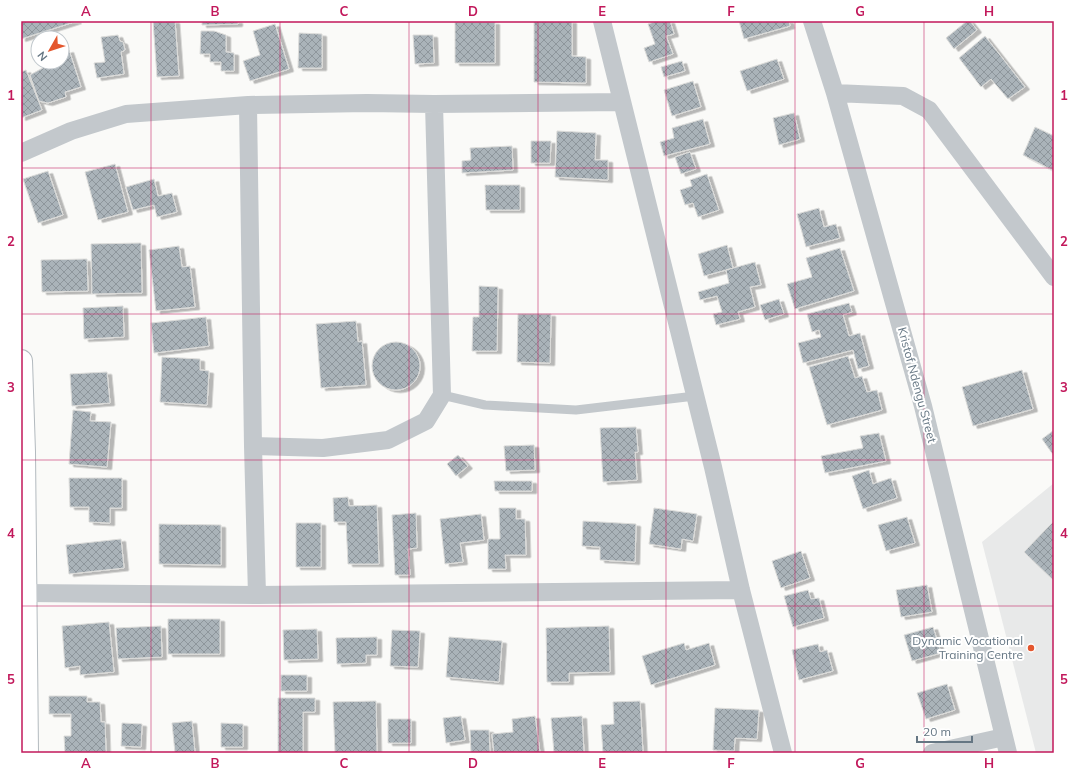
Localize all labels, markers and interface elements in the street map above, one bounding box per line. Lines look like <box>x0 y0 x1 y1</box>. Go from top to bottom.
text: A <box>81 3 91 19</box>
text: B <box>211 3 220 19</box>
text: C <box>340 3 349 19</box>
text: D <box>468 3 478 19</box>
text: E <box>598 3 606 19</box>
text: F <box>727 3 735 19</box>
text: G <box>855 3 865 19</box>
text: H <box>984 3 994 19</box>
north arrow <box>30 30 70 70</box>
text: N <box>34 49 50 64</box>
text: 1 <box>7 87 15 103</box>
text: 1 <box>1060 87 1068 103</box>
text: 2 <box>7 233 15 249</box>
text: 2 <box>1060 233 1068 249</box>
street label: Kristof Ndengu Street <box>895 325 940 444</box>
text: 3 <box>7 379 15 395</box>
text: 3 <box>1060 379 1068 395</box>
text: 4 <box>7 525 15 541</box>
text: 4 <box>1060 525 1068 541</box>
place label: Dynamic Vocational Training Centre <box>912 633 1023 662</box>
marker: Dynamic Vocational Training Centre <box>1026 643 1036 653</box>
text: 5 <box>7 671 15 687</box>
text: 5 <box>1060 671 1068 687</box>
scale bar <box>917 718 972 744</box>
text: 20 m <box>923 724 951 739</box>
text: A <box>81 755 91 771</box>
text: B <box>211 755 220 771</box>
text: C <box>340 755 349 771</box>
text: D <box>468 755 478 771</box>
text: E <box>598 755 606 771</box>
text: F <box>727 755 735 771</box>
text: G <box>855 755 865 771</box>
text: H <box>984 755 994 771</box>

